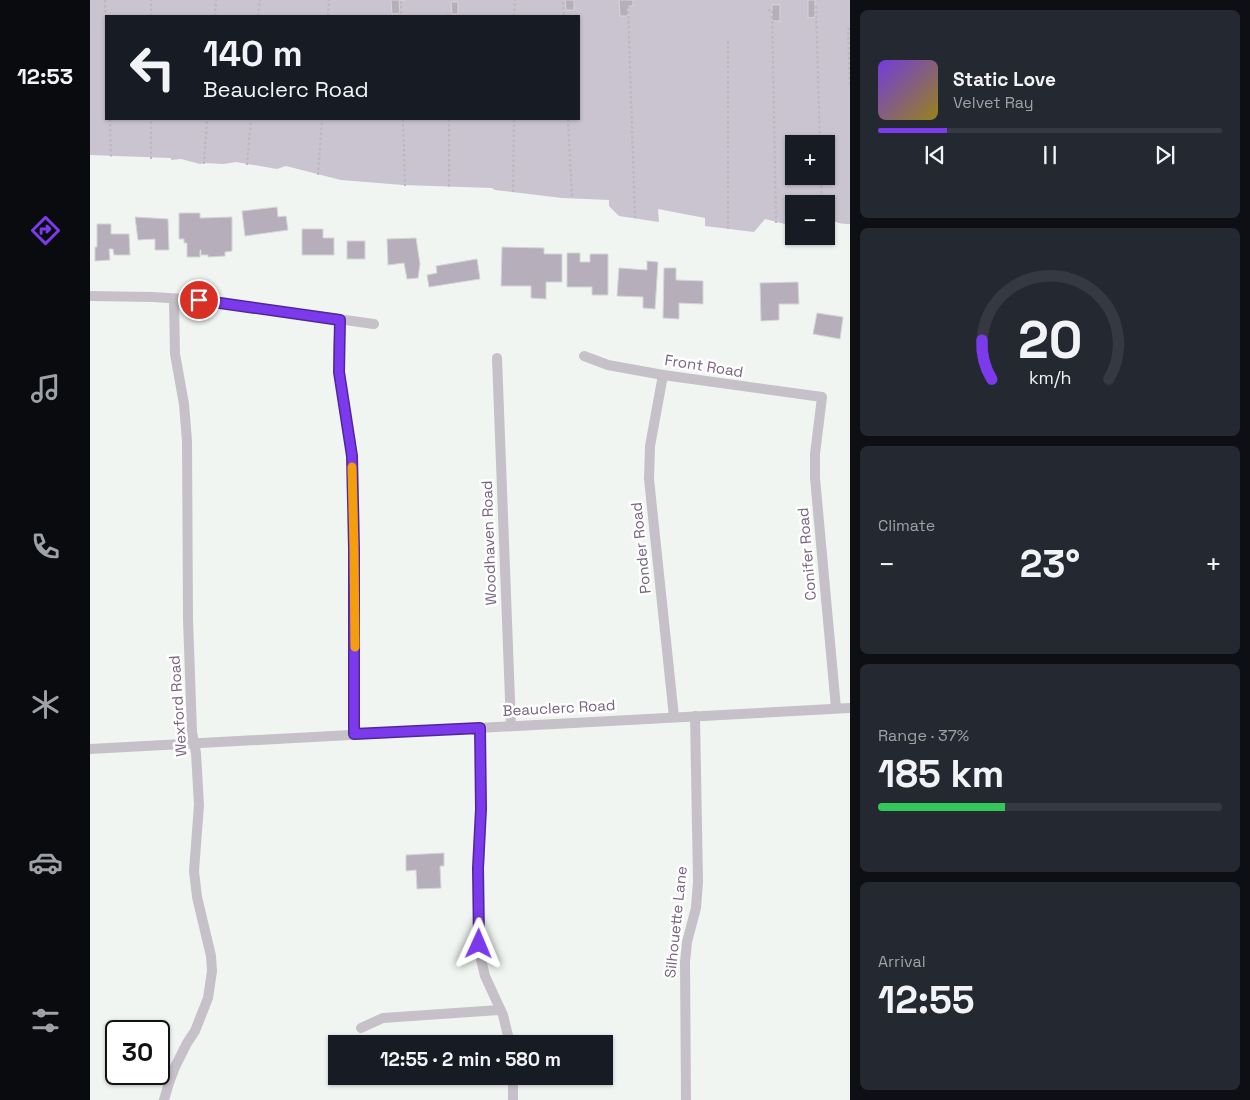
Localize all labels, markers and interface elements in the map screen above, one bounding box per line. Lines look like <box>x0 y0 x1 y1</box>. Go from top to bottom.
text: 140 m <box>203 32 303 76</box>
icon: left <box>120 35 185 100</box>
text: 12:53 <box>17 62 73 90</box>
text: Static Love <box>953 67 1056 92</box>
text: Beauclerc Road <box>203 75 369 103</box>
text: Velvet Ray <box>953 92 1034 113</box>
map controls <box>785 135 835 245</box>
button: + <box>785 135 835 185</box>
icon: previous <box>921 141 949 169</box>
icon: pause <box>1036 141 1064 169</box>
icon: next <box>1151 141 1179 169</box>
button: − <box>785 195 835 245</box>
icon: directions <box>28 213 63 248</box>
pin <box>178 279 220 321</box>
icon: arrive <box>185 286 213 314</box>
text: 20 <box>1018 307 1082 373</box>
street label: Front Road <box>663 350 745 381</box>
text: km/h <box>1029 366 1071 389</box>
icon: music <box>28 371 63 406</box>
street label: Woodhaven Road <box>477 480 500 606</box>
street label: Ponder Road <box>626 501 655 595</box>
street label: Conifer Road <box>793 507 820 601</box>
text: Climate <box>878 515 935 536</box>
icon: phone <box>28 529 63 564</box>
text: 23° <box>1020 540 1080 588</box>
text: − <box>878 546 895 582</box>
text: + <box>1205 546 1222 582</box>
street label: Wexford Road <box>164 655 191 757</box>
icon: climate <box>28 687 63 722</box>
street label: Beauclerc Road <box>502 695 616 720</box>
text: Range · 37% <box>878 725 969 746</box>
text: 185 km <box>878 750 1004 798</box>
icon: car <box>28 845 63 880</box>
street label: Silhouette Lane <box>660 865 691 979</box>
position arrow <box>452 917 504 969</box>
text: Arrival <box>878 951 926 972</box>
text: 12:55 <box>878 976 975 1024</box>
icon: filters <box>28 1003 63 1038</box>
speed limit sign: 30 <box>105 1020 170 1085</box>
text: 12:55 · 2 min · 580 m <box>380 1047 561 1072</box>

